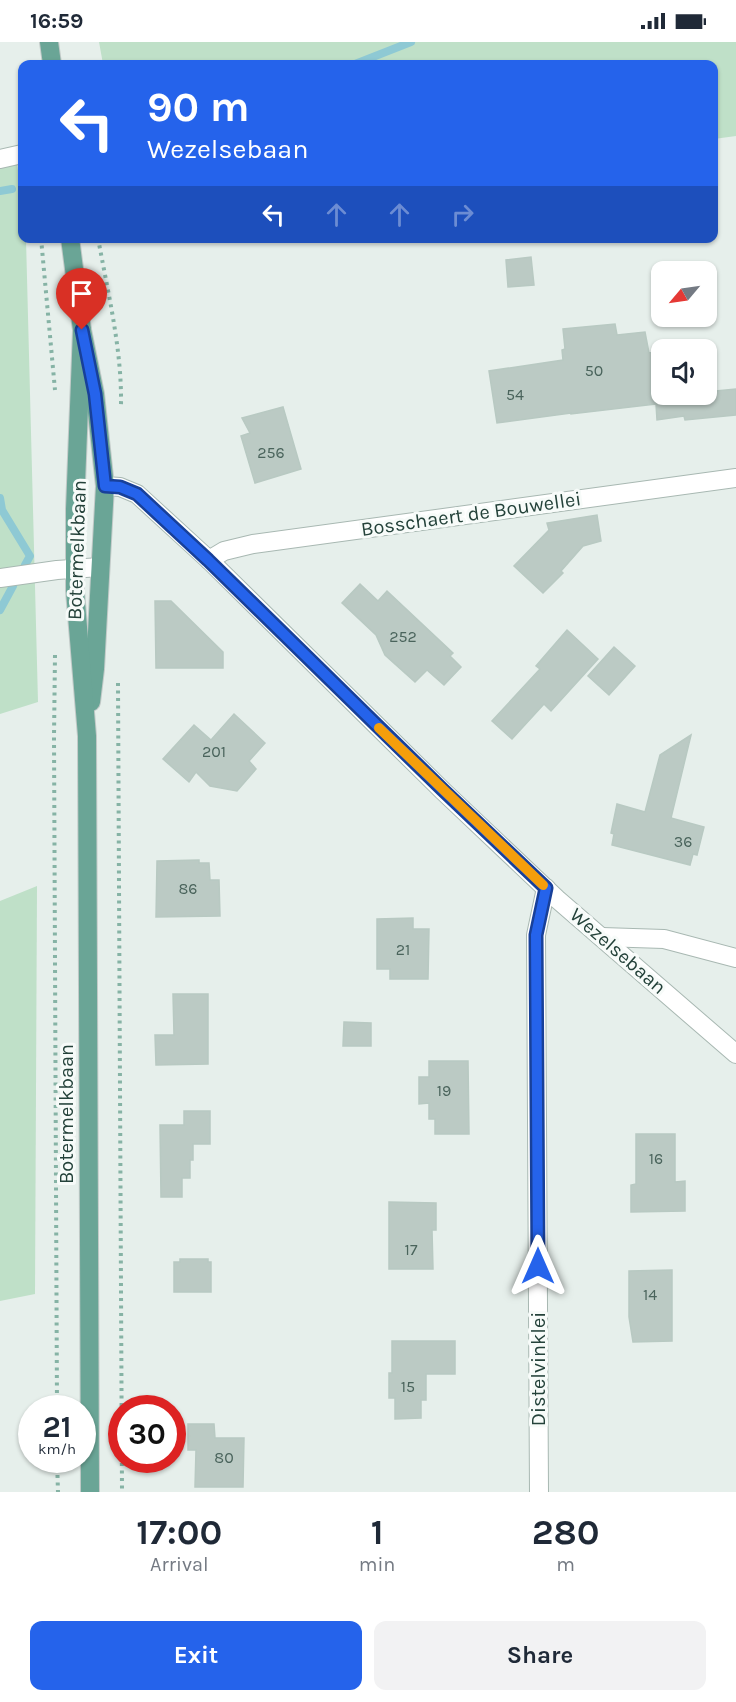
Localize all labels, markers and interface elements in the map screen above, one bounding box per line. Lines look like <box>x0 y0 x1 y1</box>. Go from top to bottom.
text: 16:59 <box>30 8 83 34</box>
text: 90 m <box>147 82 250 132</box>
icon: left <box>48 84 126 162</box>
text: Wezelsebaan <box>147 133 308 165</box>
icon: left <box>257 198 290 231</box>
icon: ahead <box>320 198 353 231</box>
icon: ahead <box>383 198 416 231</box>
icon: right <box>446 198 479 231</box>
north arrow <box>651 261 717 327</box>
map controls <box>651 261 717 405</box>
pin <box>56 268 107 330</box>
icon: arrive <box>65 277 98 310</box>
button: sound <box>651 339 717 405</box>
house number: 50 <box>585 361 603 380</box>
house number: 54 <box>506 385 524 404</box>
house number: 256 <box>257 443 285 462</box>
street label: Botermelkbaan <box>63 480 91 620</box>
street label: Bosschaert de Bouwellei <box>359 487 583 541</box>
house number: 252 <box>389 627 417 646</box>
house number: 201 <box>202 742 226 761</box>
house number: 36 <box>674 832 692 851</box>
house number: 86 <box>179 879 198 898</box>
street label: Wezelsebaan <box>565 903 671 999</box>
house number: 21 <box>396 940 410 959</box>
street label: Botermelkbaan <box>55 1044 78 1184</box>
house number: 19 <box>437 1081 451 1100</box>
house number: 16 <box>649 1149 663 1168</box>
position arrow <box>506 1234 570 1298</box>
house number: 17 <box>405 1240 418 1259</box>
house number: 14 <box>643 1285 657 1304</box>
street label: Distelvinklei <box>527 1312 550 1426</box>
house number: 15 <box>401 1377 415 1396</box>
speed limit sign: 30 <box>108 1395 186 1473</box>
text: 21 <box>43 1409 71 1445</box>
text: km/h <box>38 1440 76 1458</box>
house number: 80 <box>214 1448 234 1467</box>
text: 17:00 <box>136 1511 222 1553</box>
text: 1 <box>371 1511 383 1553</box>
text: 280 <box>532 1511 600 1553</box>
text: Arrival <box>150 1553 209 1576</box>
text: min <box>359 1553 395 1576</box>
text: m <box>556 1553 575 1576</box>
button: Exit <box>30 1621 362 1690</box>
button: Share <box>374 1621 706 1690</box>

